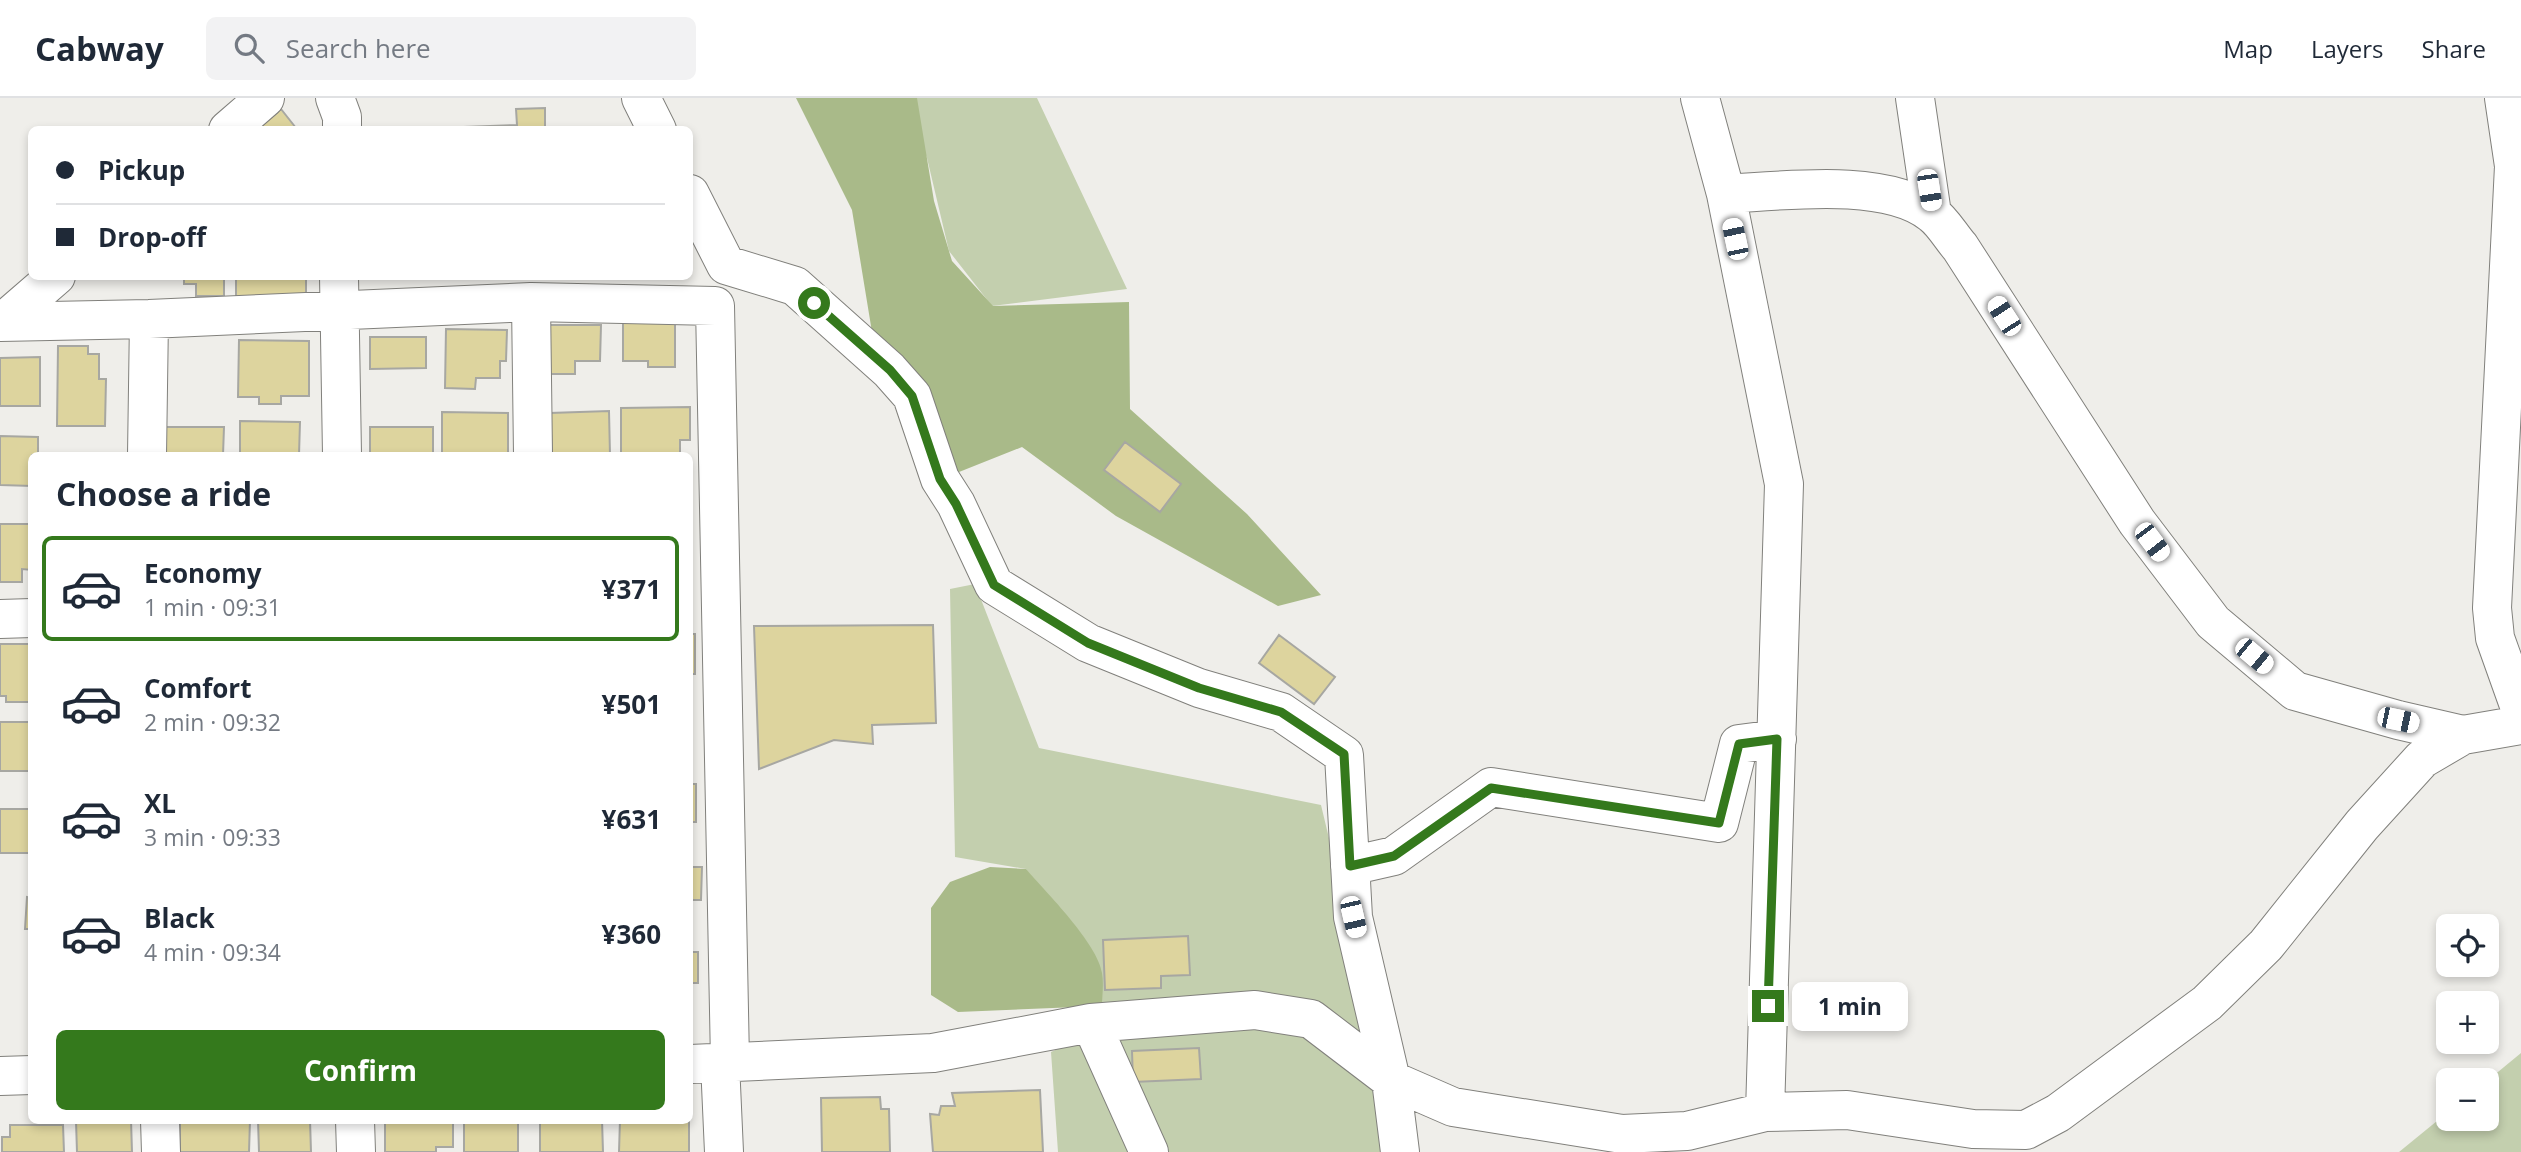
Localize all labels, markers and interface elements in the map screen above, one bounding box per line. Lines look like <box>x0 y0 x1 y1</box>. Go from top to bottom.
search box <box>206 17 696 80</box>
text: Cabway <box>35 26 164 71</box>
icon: search <box>230 29 268 67</box>
text: Search here <box>286 30 431 66</box>
text: Map <box>2223 32 2273 65</box>
text: Layers <box>2311 32 2384 65</box>
text: Share <box>2422 32 2486 65</box>
text: Pickup <box>98 152 185 188</box>
car <box>1916 168 1943 212</box>
car <box>1721 216 1750 262</box>
text: Drop-off <box>98 219 206 255</box>
route start <box>798 287 830 319</box>
car <box>1984 293 2025 339</box>
text: Choose a ride <box>56 472 271 515</box>
car <box>2131 519 2174 565</box>
text: Economy <box>144 555 262 591</box>
icon: car <box>60 557 123 620</box>
text: ¥371 <box>602 571 661 607</box>
text: 1 min · 09:31 <box>144 591 281 623</box>
car <box>2232 634 2277 678</box>
text: Comfort <box>144 670 251 706</box>
icon: car <box>60 672 123 735</box>
text: ¥501 <box>602 686 661 722</box>
car <box>2376 705 2421 735</box>
text: 2 min · 09:32 <box>144 706 281 738</box>
text: XL <box>144 785 176 821</box>
icon: car <box>60 787 123 850</box>
text: ¥631 <box>602 801 661 837</box>
text: 3 min · 09:33 <box>144 821 281 853</box>
car <box>1339 894 1368 940</box>
text: Black <box>144 900 215 936</box>
icon: car <box>60 902 123 965</box>
map controls <box>2436 914 2499 1131</box>
button: locate <box>2436 914 2499 977</box>
text: ¥360 <box>602 916 661 952</box>
text: 4 min · 09:34 <box>144 936 281 968</box>
callout: 1 min <box>1792 982 1908 1030</box>
route end <box>1752 990 1784 1022</box>
text: 1 min <box>1818 990 1882 1022</box>
button: + <box>2436 991 2499 1054</box>
button: Confirm <box>56 1030 665 1110</box>
button: − <box>2436 1068 2499 1131</box>

